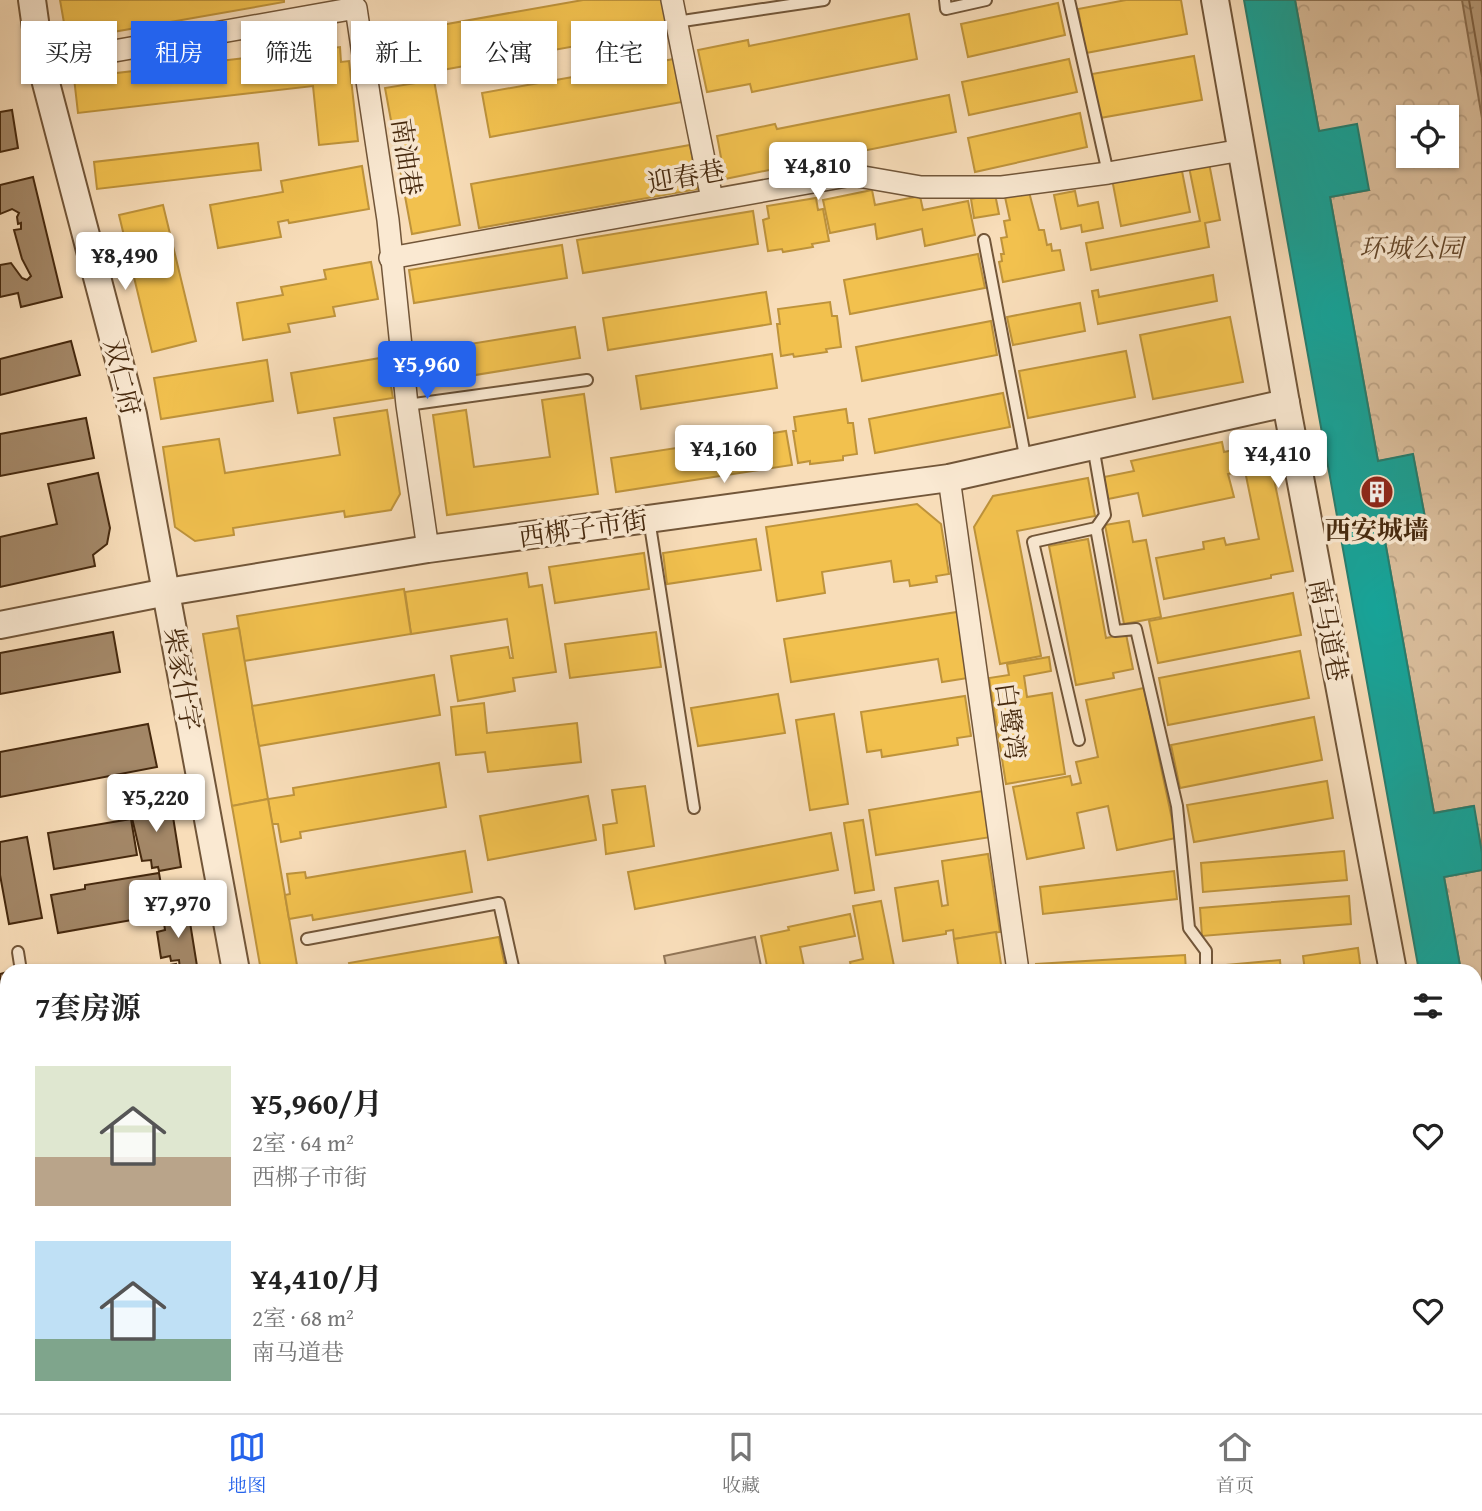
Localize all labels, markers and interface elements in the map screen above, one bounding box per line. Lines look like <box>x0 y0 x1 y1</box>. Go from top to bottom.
chip: 买房 <box>21 21 117 84</box>
chip: 租房 <box>131 21 227 84</box>
chip: 筛选 <box>241 21 337 84</box>
chip: 新上 <box>351 21 447 84</box>
chip: 公寓 <box>461 21 557 84</box>
chip: 住宅 <box>571 21 667 84</box>
map controls <box>1396 105 1459 168</box>
button: locate <box>1396 105 1459 168</box>
street label: 南油巷 <box>382 116 432 198</box>
pin: ¥4,810 <box>761 142 875 202</box>
text: ¥4,810 <box>785 148 851 181</box>
street label: 迎春巷 <box>644 150 728 202</box>
park label: 环城公园 <box>1359 228 1467 267</box>
pin: ¥8,490 <box>68 232 182 292</box>
text: ¥8,490 <box>92 238 158 271</box>
street label: 双仁府 <box>95 334 151 420</box>
pin: ¥5,960 <box>370 342 484 401</box>
text: ¥5,960 <box>394 347 460 380</box>
pin: ¥4,160 <box>667 426 781 485</box>
pin: ¥4,410 <box>1221 430 1335 490</box>
text: ¥4,160 <box>691 431 757 464</box>
text: ¥4,410 <box>1245 436 1311 469</box>
building icon: 西安城墙 <box>1358 473 1396 511</box>
street label: 西梆子市街 <box>516 500 650 556</box>
place label: 西安城墙 <box>1325 510 1429 549</box>
street label: 南马道巷 <box>1300 575 1358 685</box>
street label: 柴家什字 <box>155 624 211 734</box>
street label: 白鹭湾 <box>986 680 1036 762</box>
pin: ¥5,220 <box>99 774 213 834</box>
text: ¥5,220 <box>123 780 189 813</box>
pin: ¥7,970 <box>121 880 235 940</box>
text: ¥7,970 <box>145 886 211 919</box>
text: 7套房源 <box>35 985 141 1029</box>
icon: filters <box>1409 987 1447 1025</box>
text: ¥5,960/月 <box>252 1081 383 1125</box>
icon: home <box>91 1094 175 1178</box>
icon: heart <box>1409 1117 1447 1155</box>
text: 2室 · 64 m² <box>252 1126 354 1159</box>
text: 西梆子市街 <box>252 1160 367 1193</box>
text: ¥4,410/月 <box>252 1256 383 1300</box>
icon: home <box>91 1269 175 1353</box>
icon: heart <box>1409 1292 1447 1330</box>
text: 2室 · 68 m² <box>252 1301 354 1334</box>
text: 南马道巷 <box>252 1335 344 1368</box>
tab: 地图 <box>228 1428 266 1499</box>
tab: 收藏 <box>722 1428 760 1499</box>
tab: 首页 <box>1216 1428 1254 1499</box>

